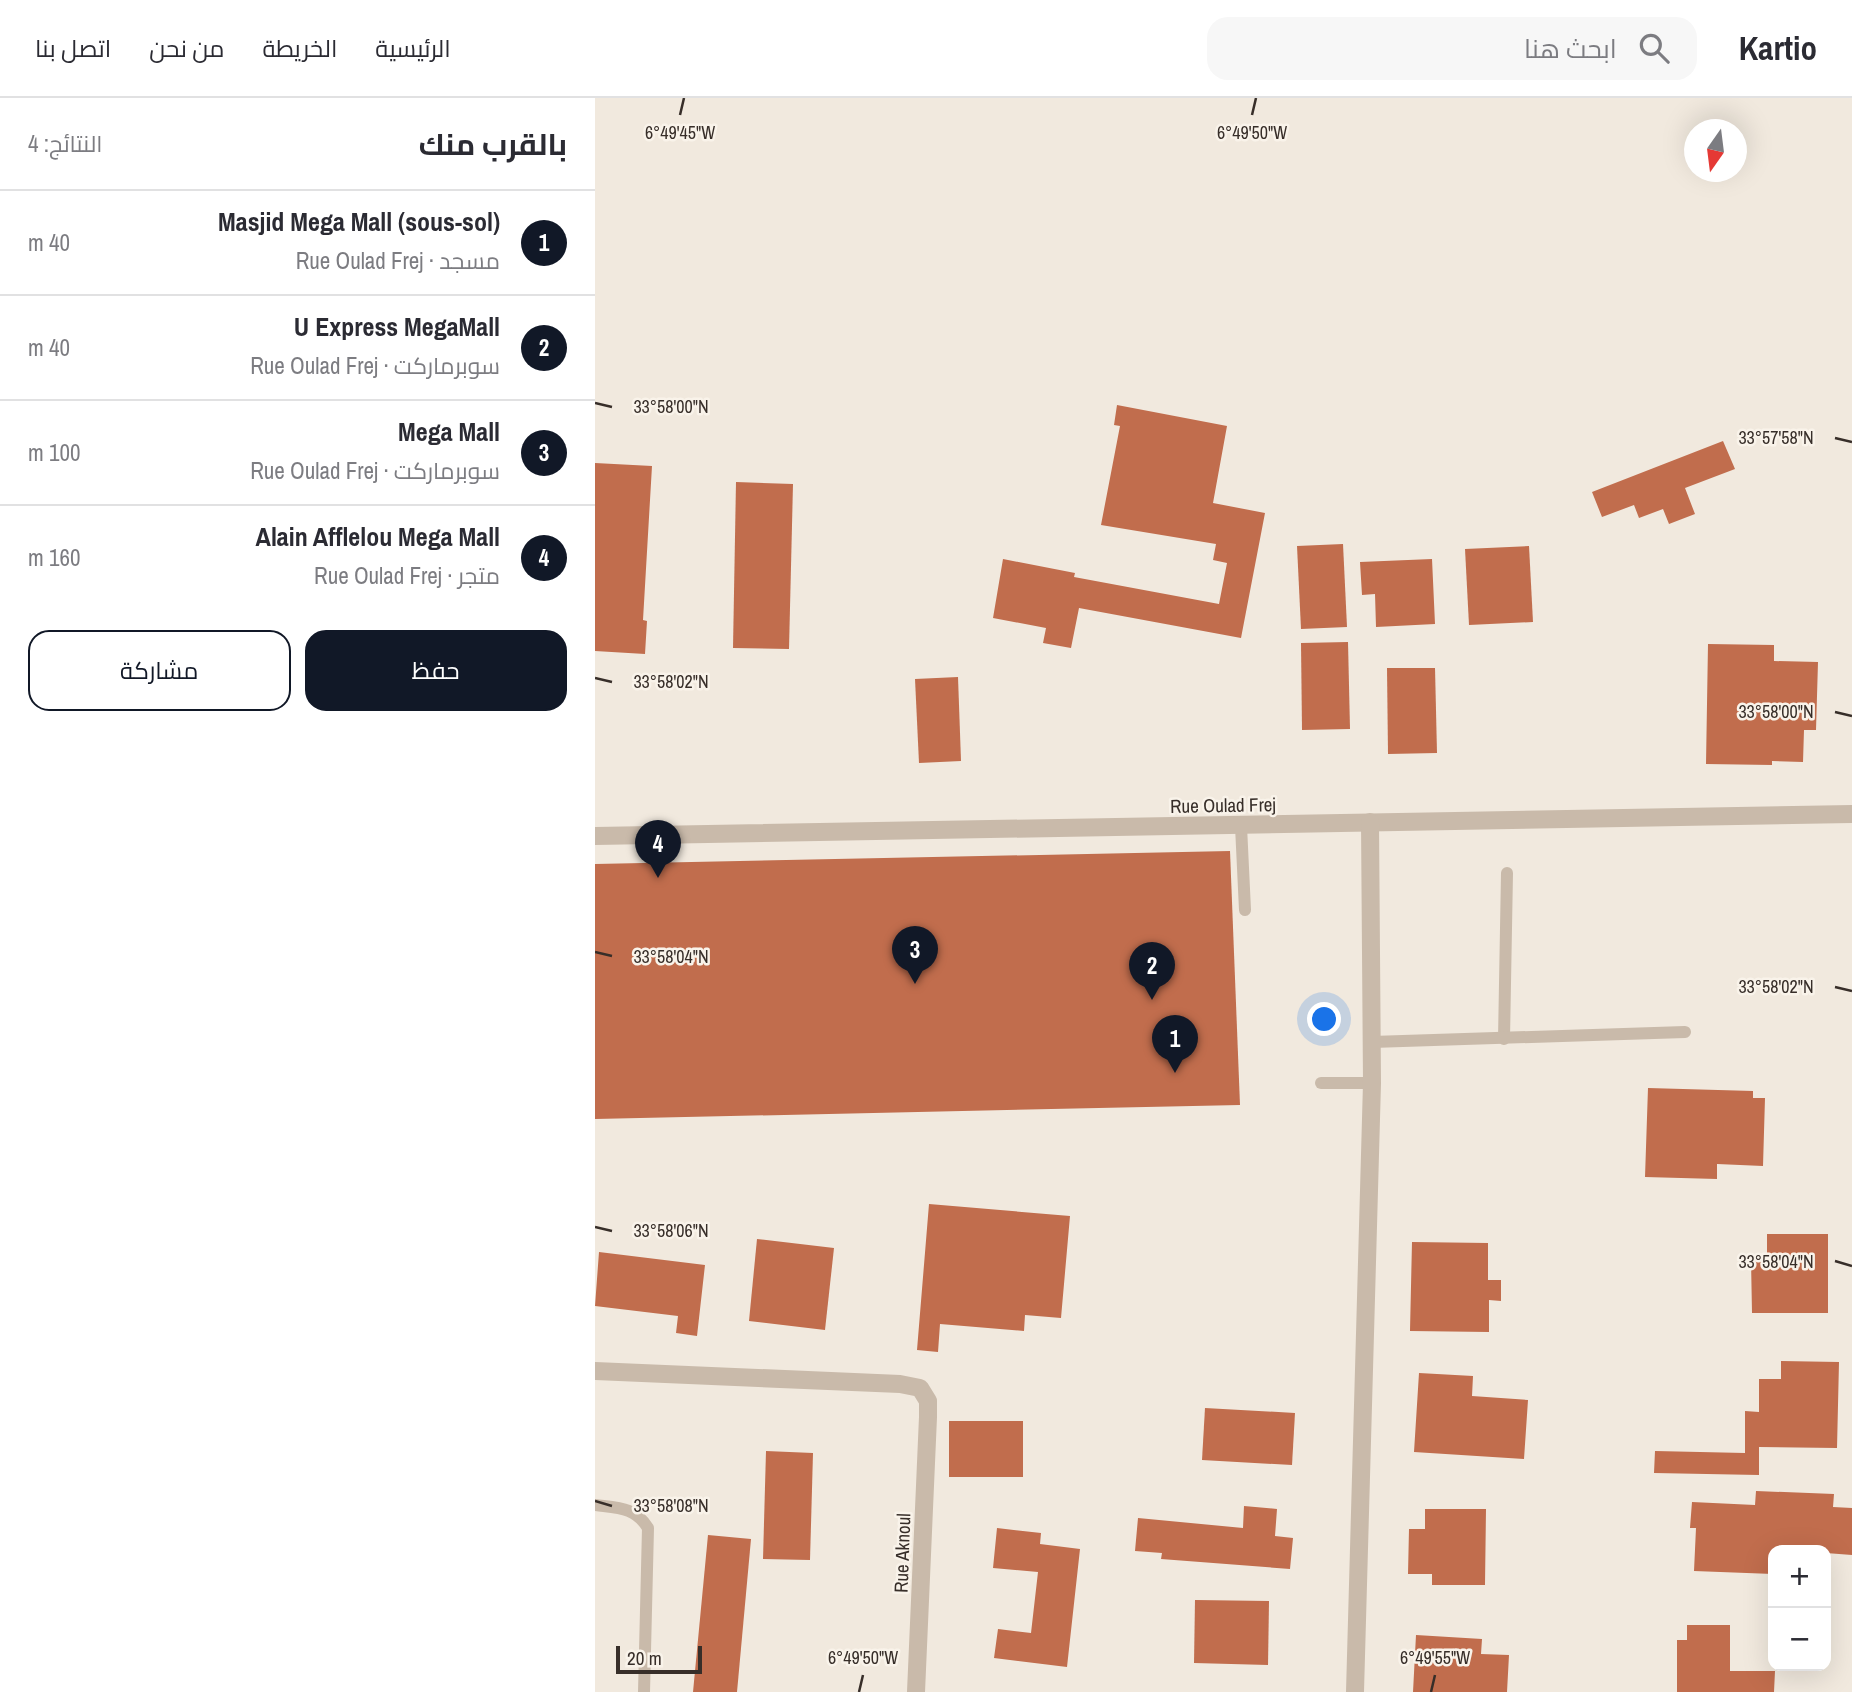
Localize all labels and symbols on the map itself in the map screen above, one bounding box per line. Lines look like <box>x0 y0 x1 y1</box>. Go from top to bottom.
north arrow <box>1684 119 1747 182</box>
text: 6°49'45"W <box>645 120 715 145</box>
text: 6°49'50"W <box>1217 120 1287 145</box>
text: 33°58'00"N <box>633 394 709 419</box>
text: 33°57'58"N <box>1738 425 1814 450</box>
text: 33°58'02"N <box>633 669 709 694</box>
text: 33°58'00"N <box>1738 699 1814 724</box>
street label: Rue Oulad Frej <box>1170 791 1276 819</box>
pin: 4 <box>635 820 681 878</box>
pin: 3 <box>892 926 938 984</box>
pin: 2 <box>1129 942 1175 1000</box>
text: 33°58'04"N <box>633 944 709 969</box>
text: 33°58'02"N <box>1738 974 1814 999</box>
your location <box>1307 1002 1341 1036</box>
pin: 1 <box>1152 1015 1198 1073</box>
text: 33°58'06"N <box>633 1218 709 1243</box>
text: 33°58'04"N <box>1738 1249 1814 1274</box>
text: 33°58'08"N <box>633 1493 709 1518</box>
street label: Rue Aknoul <box>888 1513 916 1593</box>
scale bar <box>616 1643 702 1675</box>
text: 6°49'50"W <box>828 1645 898 1670</box>
text: 6°49'55"W <box>1400 1645 1470 1670</box>

